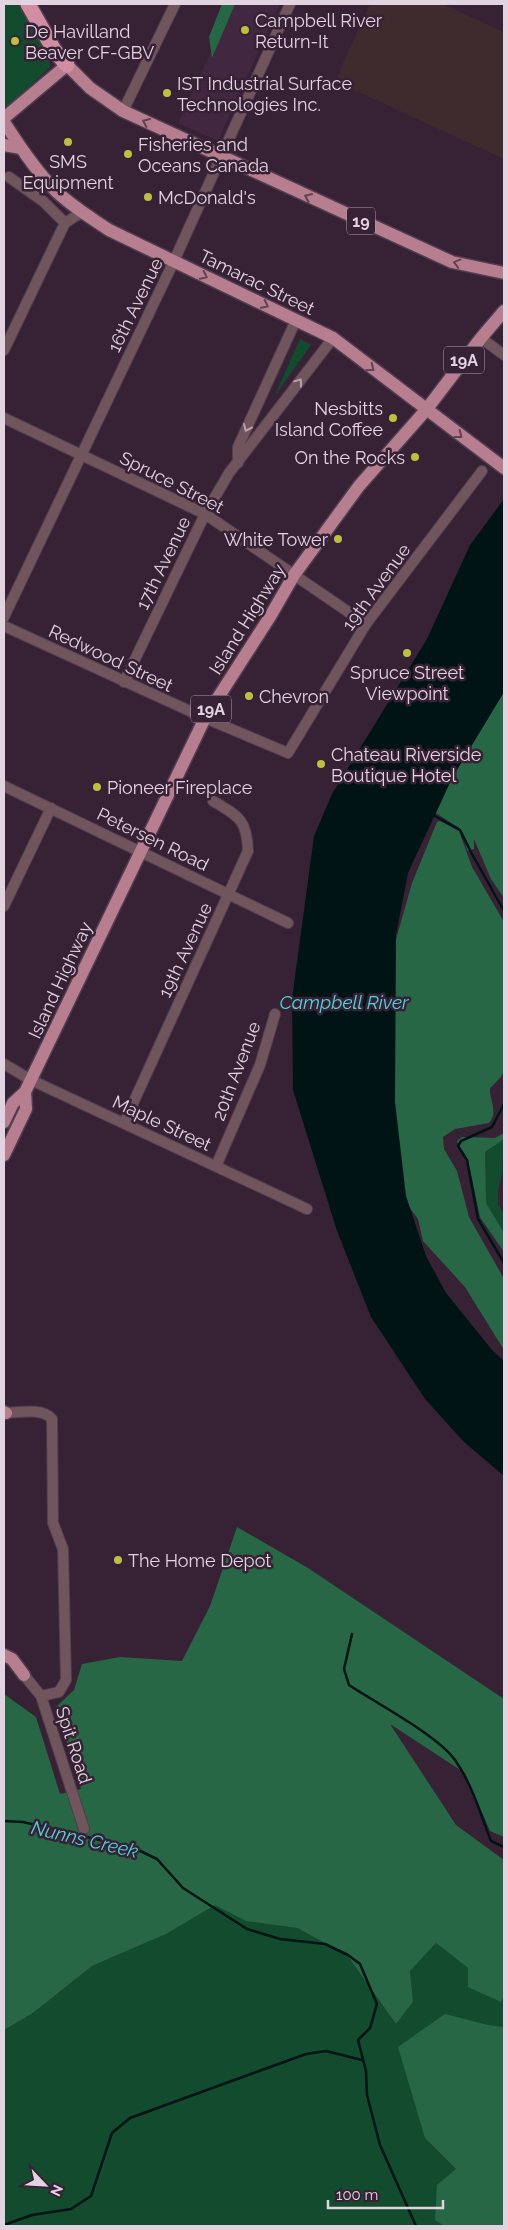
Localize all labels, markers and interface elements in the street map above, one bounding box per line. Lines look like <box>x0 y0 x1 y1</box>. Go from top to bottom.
place label: Campbell River Return-It <box>255 10 383 52</box>
place label: De Havilland Beaver CF-GBV <box>25 21 154 63</box>
marker: Campbell River Return-It <box>239 24 251 36</box>
marker: De Havilland Beaver CF-GBV <box>9 35 21 47</box>
place label: IST Industrial Surface Technologies Inc. <box>177 73 352 115</box>
marker: IST Industrial Surface Technologies Inc. <box>161 87 173 99</box>
one-way arrow <box>142 118 151 128</box>
place label: Fisheries and Oceans Canada <box>138 134 269 176</box>
marker: SMS Equipment <box>62 136 74 148</box>
marker: Fisheries and Oceans Canada <box>122 148 134 160</box>
place label: SMS Equipment <box>22 151 114 193</box>
place label: McDonald's <box>158 187 256 208</box>
marker: McDonald's <box>142 191 154 203</box>
one-way arrow <box>304 193 313 203</box>
road number: 19 <box>347 208 375 235</box>
street label: Tamarac Street <box>196 245 318 319</box>
street label: 16th Avenue <box>103 254 167 356</box>
one-way arrow <box>452 258 461 269</box>
one-way arrow <box>199 270 208 280</box>
one-way arrow <box>260 299 269 309</box>
road number: 19A <box>444 346 484 374</box>
one-way arrow <box>365 362 375 371</box>
one-way arrow <box>294 379 302 388</box>
place label: Nesbitts Island Coffee <box>275 398 383 440</box>
marker: Nesbitts Island Coffee <box>387 412 399 424</box>
one-way arrow <box>243 423 253 432</box>
one-way arrow <box>453 429 463 438</box>
street label: Spruce Street <box>116 447 228 517</box>
place label: On the Rocks <box>294 447 405 468</box>
marker: On the Rocks <box>409 451 421 463</box>
street label: 17th Avenue <box>131 513 195 613</box>
place label: White Tower <box>224 529 329 550</box>
marker: White Tower <box>332 533 344 545</box>
street label: 19th Avenue <box>338 539 415 634</box>
street label: Island Highway <box>205 560 290 678</box>
street label: Redwood Street <box>46 620 176 696</box>
marker: Spruce Street Viewpoint <box>401 647 413 659</box>
place label: Spruce Street Viewpoint <box>350 662 464 704</box>
place label: Chevron <box>259 686 329 707</box>
marker: Chevron <box>243 690 255 702</box>
road number: 19A <box>191 696 231 722</box>
place label: Chateau Riverside Boutique Hotel <box>331 744 482 786</box>
marker: Chateau Riverside Boutique Hotel <box>315 758 327 770</box>
place label: Pioneer Fireplace <box>107 777 253 798</box>
marker: Pioneer Fireplace <box>91 781 103 793</box>
street label: Petersen Road <box>94 803 212 875</box>
street label: 19th Avenue <box>154 899 216 1001</box>
street label: Island Highway <box>24 918 96 1042</box>
water label: Campbell River <box>279 991 410 1013</box>
street label: 20th Avenue <box>208 1018 265 1123</box>
street label: Maple Street <box>109 1091 215 1155</box>
place label: The Home Depot <box>128 1550 271 1571</box>
marker: The Home Depot <box>112 1554 124 1566</box>
street label: Spit Road <box>52 1704 96 1786</box>
water label: Nunns Creek <box>29 1816 141 1862</box>
north arrow <box>20 2160 70 2210</box>
scale bar <box>328 2178 443 2210</box>
text: N <box>47 2182 66 2199</box>
text: 100 m <box>336 2186 378 2204</box>

